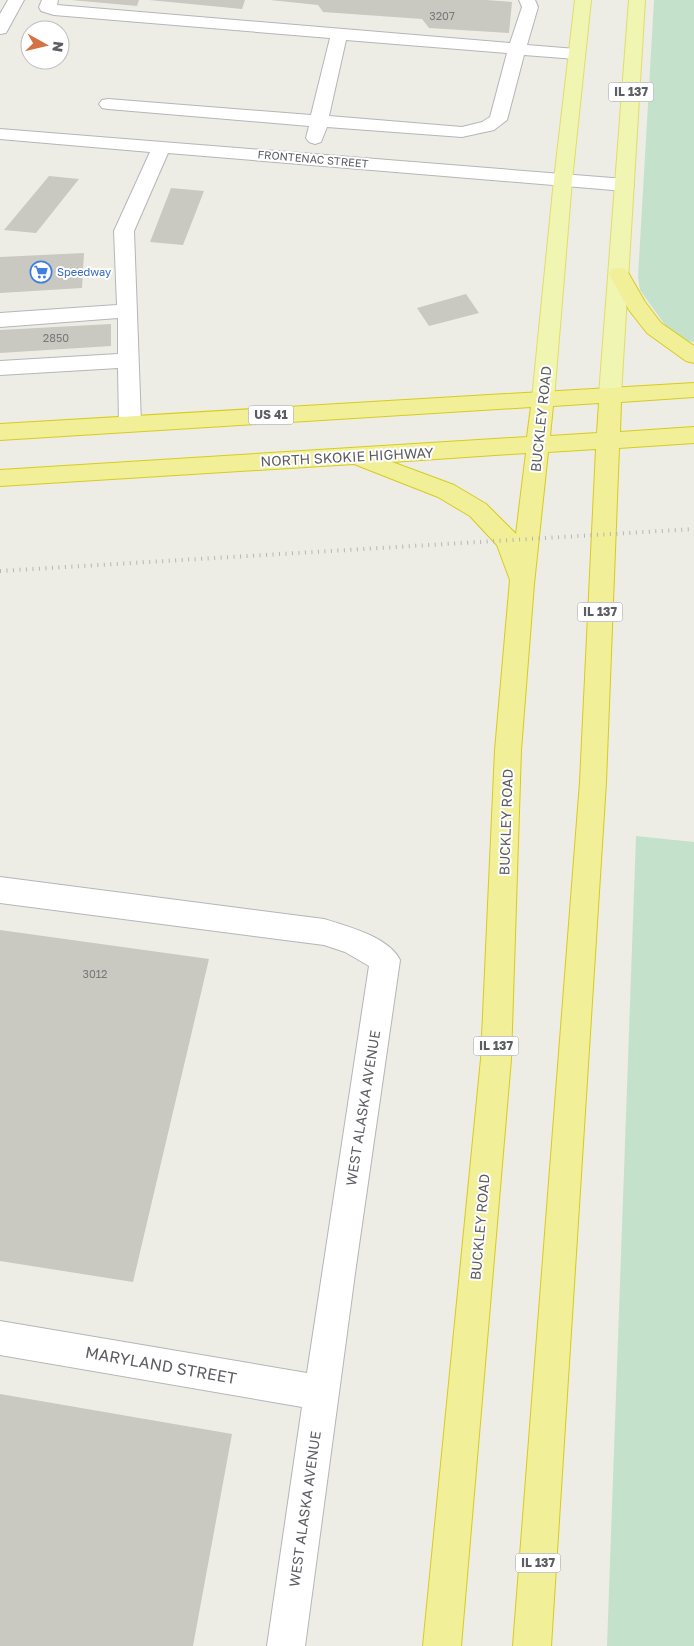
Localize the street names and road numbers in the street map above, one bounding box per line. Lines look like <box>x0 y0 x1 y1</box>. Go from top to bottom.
road number: IL 137 <box>608 82 654 101</box>
street label: FRONTENAC STREET <box>257 147 369 170</box>
street label: BUCKLEY ROAD <box>526 365 555 473</box>
road number: US 41 <box>248 406 294 424</box>
street label: NORTH SKOKIE HIGHWAY <box>260 443 434 470</box>
road number: IL 137 <box>578 602 622 622</box>
street label: BUCKLEY ROAD <box>495 768 516 876</box>
street label: WEST ALASKA AVENUE <box>342 1029 383 1187</box>
road number: IL 137 <box>474 1036 518 1056</box>
street label: BUCKLEY ROAD <box>466 1173 493 1281</box>
street label: MARYLAND STREET <box>84 1342 238 1388</box>
street label: WEST ALASKA AVENUE <box>285 1430 324 1588</box>
road number: IL 137 <box>516 1554 560 1572</box>

